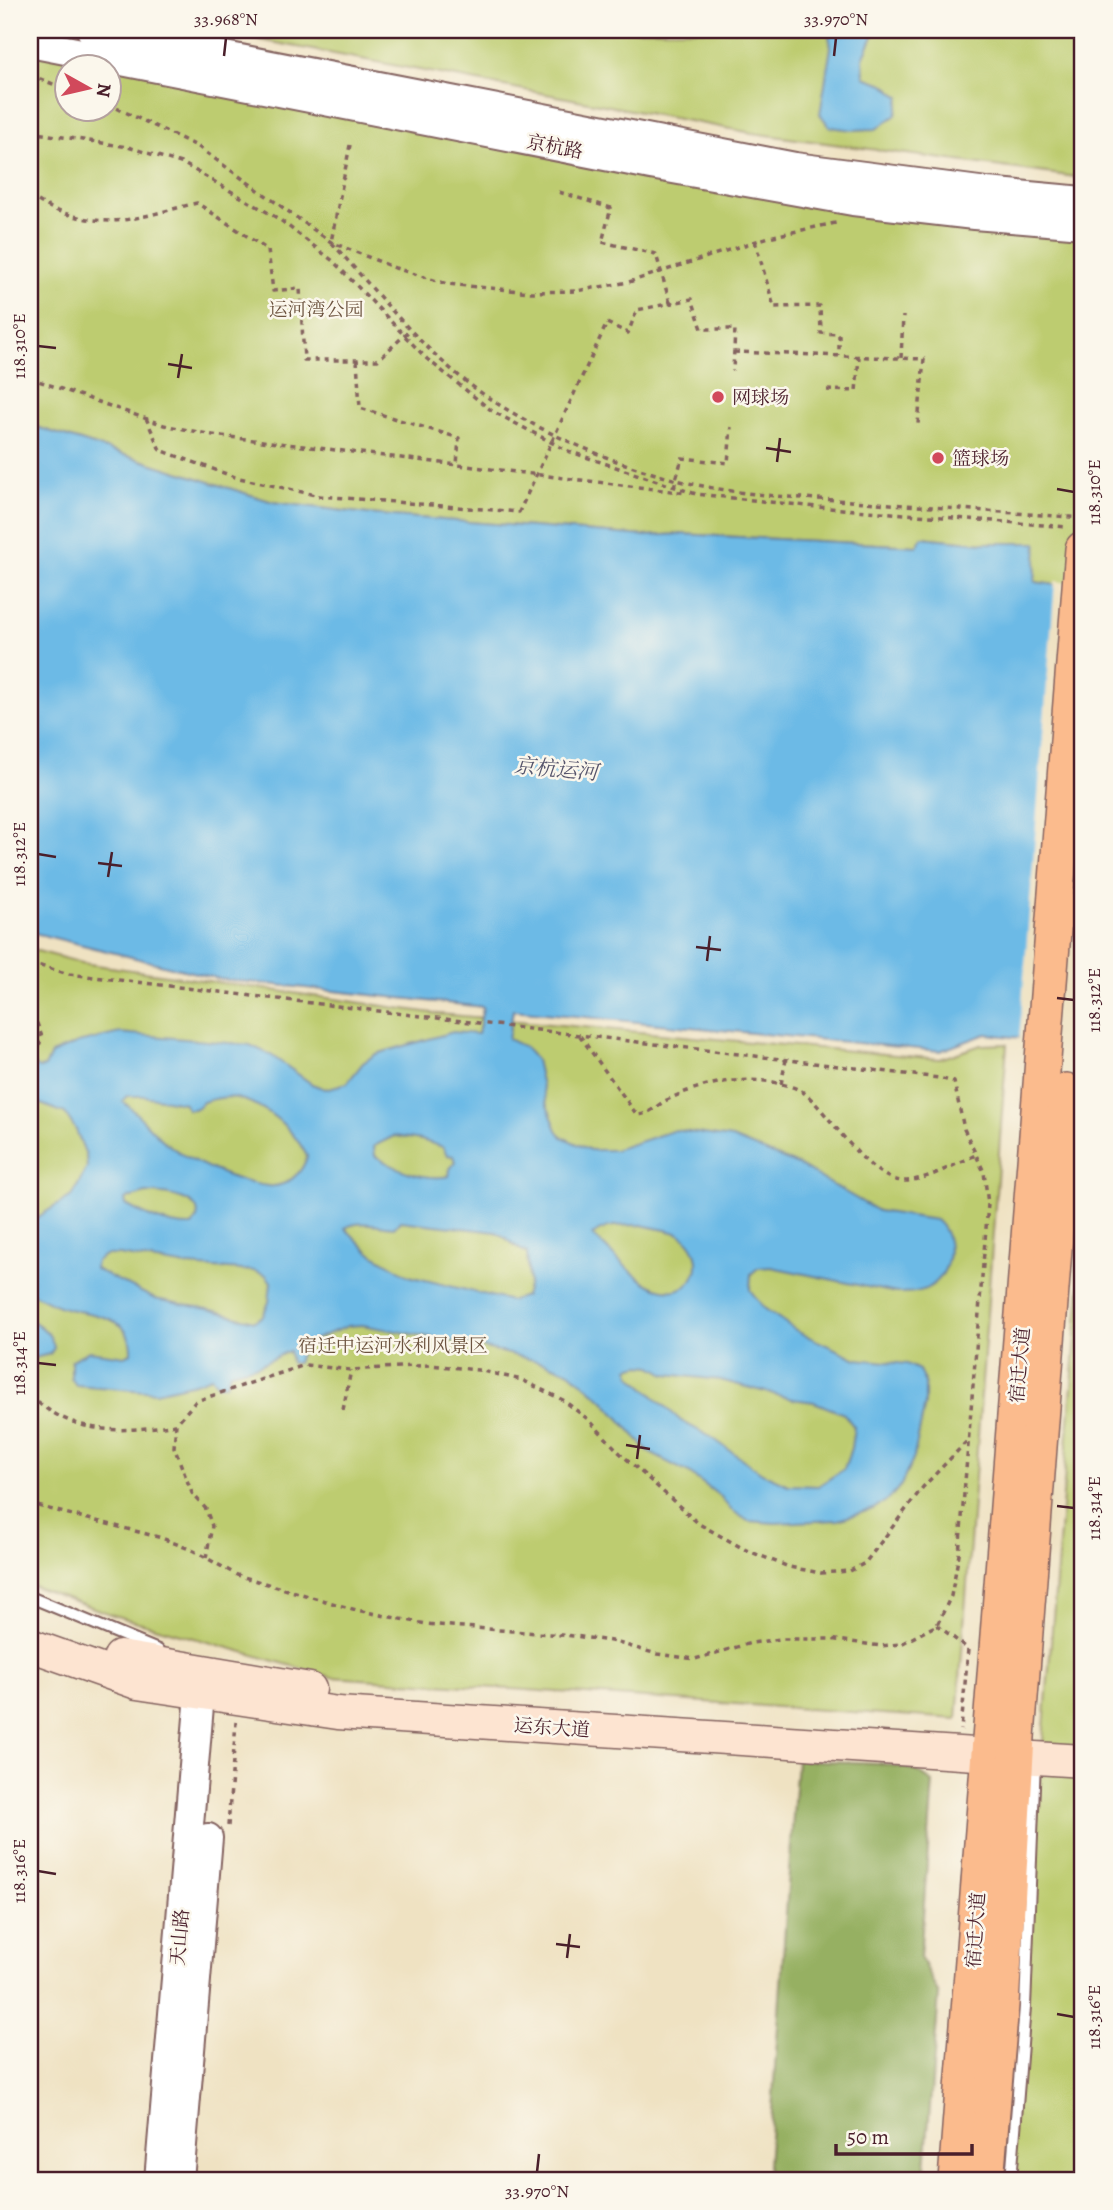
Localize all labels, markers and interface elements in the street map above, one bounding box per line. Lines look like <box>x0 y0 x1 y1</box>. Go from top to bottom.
text: 33.968°N <box>194 7 258 31</box>
text: 33.970°N <box>804 7 868 31</box>
north arrow <box>52 52 122 122</box>
text: N <box>90 82 118 99</box>
street label: 京杭路 <box>524 129 585 165</box>
park label: 运河湾公园 <box>268 297 364 323</box>
text: 118.310°E <box>7 313 31 379</box>
place label: 网球场 <box>732 385 789 411</box>
marker: 网球场 <box>710 389 726 405</box>
place label: 篮球场 <box>952 446 1009 472</box>
marker: 篮球场 <box>930 450 946 466</box>
text: 118.310°E <box>1082 459 1106 525</box>
water label: 京杭运河 <box>513 751 603 787</box>
text: 118.312°E <box>7 822 31 886</box>
text: 118.312°E <box>1082 968 1106 1032</box>
street label: 宿迁大道 <box>1004 1326 1036 1404</box>
text: 118.314°E <box>7 1331 31 1395</box>
park label: 宿迁中运河水利风景区 <box>298 1333 488 1359</box>
text: 118.314°E <box>1082 1476 1106 1540</box>
street label: 运东大道 <box>513 1712 591 1744</box>
text: 118.316°E <box>7 1839 31 1903</box>
street label: 宿迁大道 <box>960 1891 992 1969</box>
street label: 天山路 <box>165 1908 195 1967</box>
text: 118.316°E <box>1082 1985 1106 2049</box>
scale bar <box>836 2112 973 2156</box>
text: 50 m <box>847 2123 889 2151</box>
text: 33.970°N <box>505 2179 569 2203</box>

